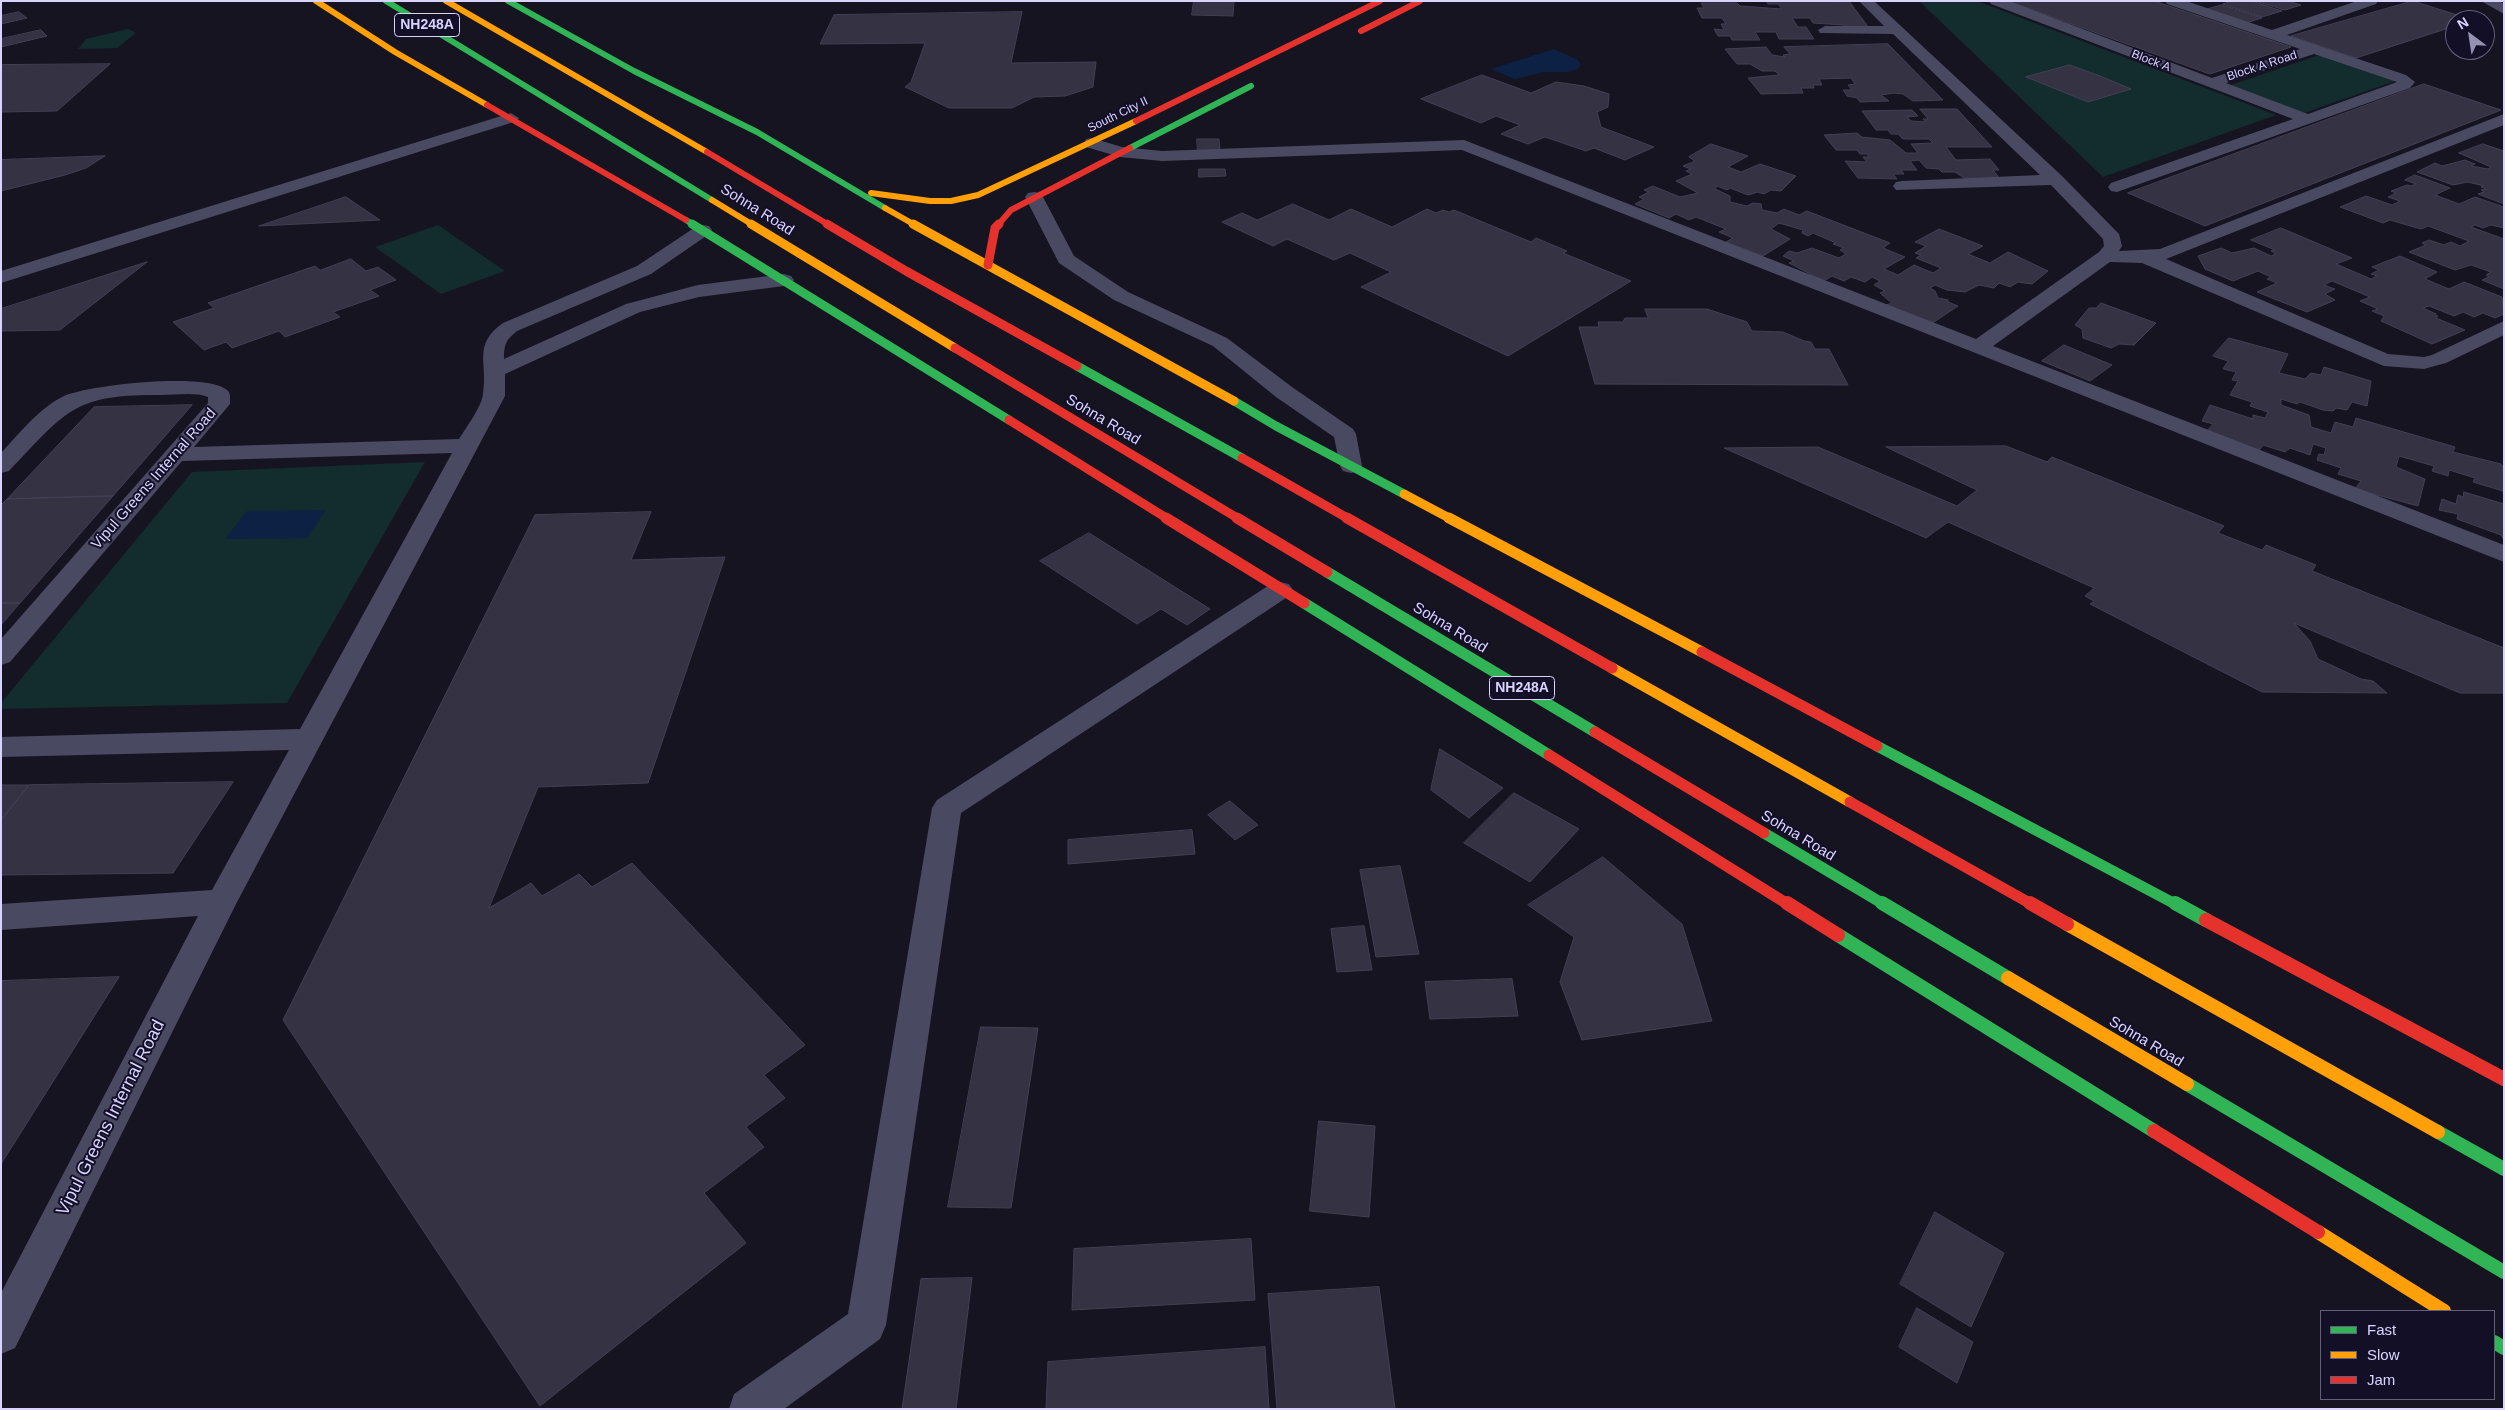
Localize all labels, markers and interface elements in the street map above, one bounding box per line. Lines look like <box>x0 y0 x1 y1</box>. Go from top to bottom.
north arrow <box>2445 10 2495 60</box>
road number: NH248A <box>394 14 460 36</box>
text: N <box>2454 14 2471 32</box>
street label: Block A <box>2129 47 2173 75</box>
street label: Block A Road <box>2225 48 2299 84</box>
street label: South City II <box>1085 94 1151 136</box>
street label: Sohna Road <box>717 180 797 240</box>
street label: Sohna Road <box>1063 391 1143 449</box>
street label: Vipul Greens Internal Road <box>88 405 220 553</box>
street label: Sohna Road <box>1410 599 1490 657</box>
road number: NH248A <box>1490 676 1554 700</box>
street label: Sohna Road <box>1758 807 1838 865</box>
street label: Sohna Road <box>2106 1013 2186 1071</box>
street label: Vipul Greens Internal Road <box>52 1017 170 1219</box>
legend <box>2320 1310 2495 1400</box>
text: Fast <box>2367 1321 2396 1338</box>
text: Slow <box>2367 1346 2400 1363</box>
text: Jam <box>2367 1371 2395 1388</box>

